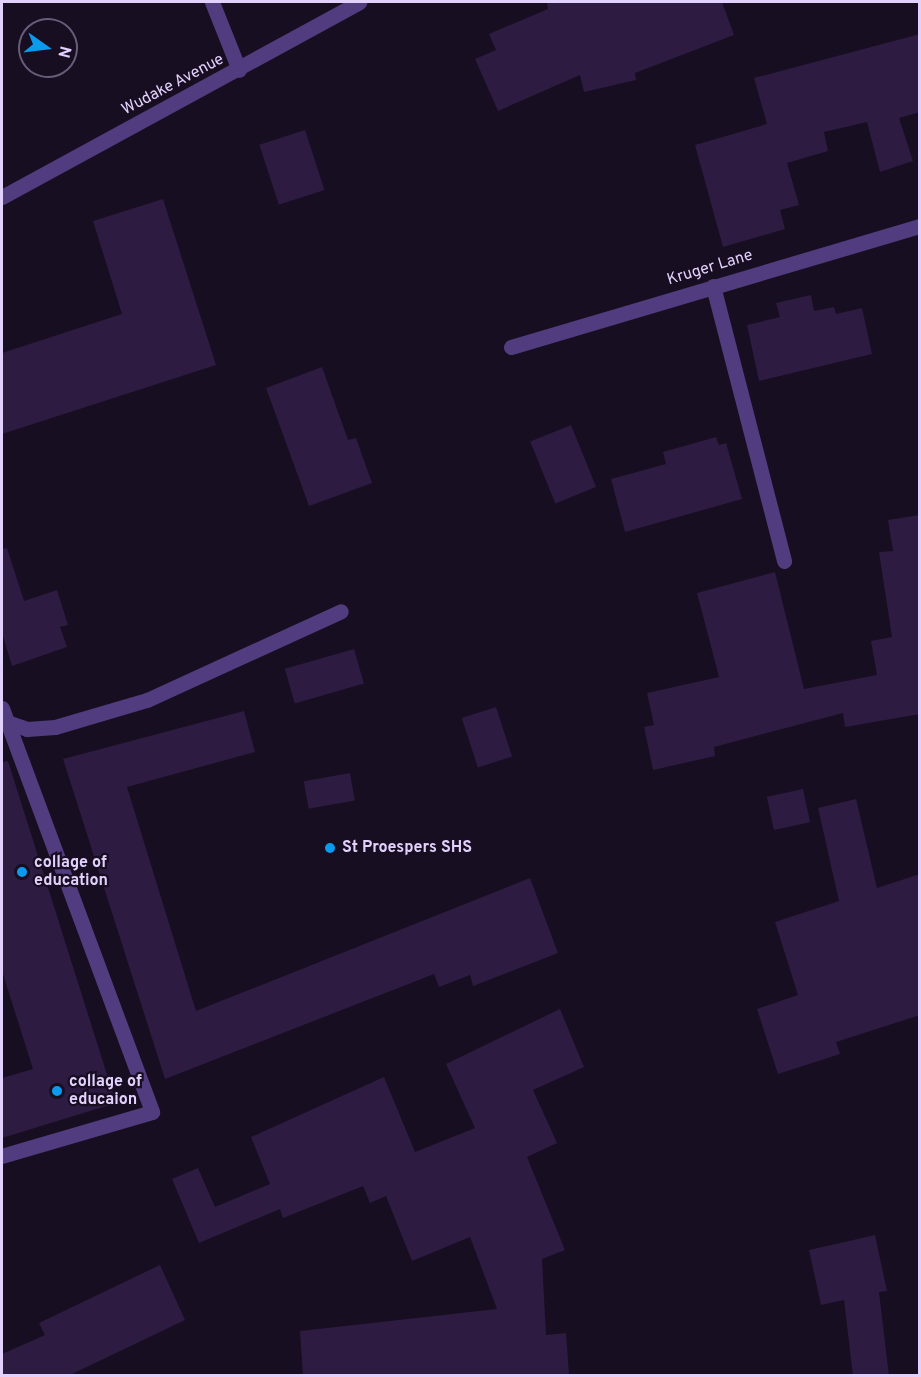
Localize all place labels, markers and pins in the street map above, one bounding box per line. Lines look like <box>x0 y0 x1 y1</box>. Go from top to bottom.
place label: St Proespers SHS <box>342 838 472 858</box>
marker: St Proespers SHS <box>323 841 337 855</box>
place label: collage of education <box>34 853 108 891</box>
marker: collage of education <box>15 865 29 879</box>
place label: collage of educaion <box>69 1072 142 1110</box>
marker: collage of educaion <box>50 1084 64 1098</box>

